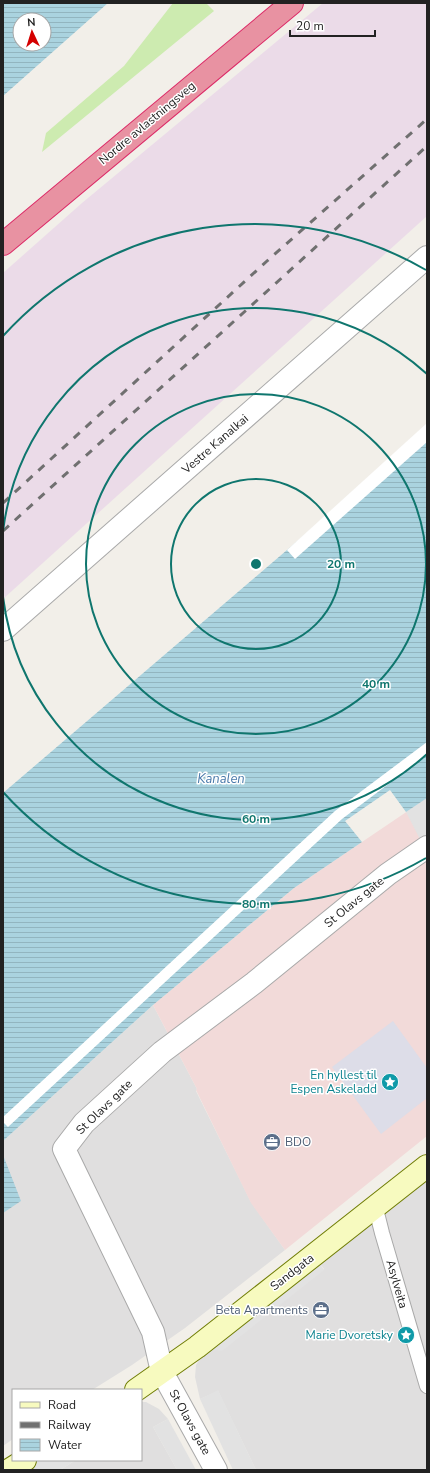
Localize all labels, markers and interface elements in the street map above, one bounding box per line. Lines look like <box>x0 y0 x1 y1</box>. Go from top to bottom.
north arrow <box>12 12 52 52</box>
scale bar <box>290 12 375 38</box>
text: N <box>27 15 36 30</box>
text: 20 m <box>296 18 324 34</box>
street label: Nordre avlastningsveg <box>95 78 199 168</box>
street label: Vestre Kanalkai <box>178 411 252 478</box>
text: 20 m <box>327 556 355 572</box>
centre of rings <box>249 557 263 571</box>
text: 40 m <box>362 676 390 692</box>
water label: Kanalen <box>197 770 245 788</box>
text: 60 m <box>242 811 270 827</box>
street label: St Olavs gate <box>321 873 387 931</box>
text: 80 m <box>242 896 270 912</box>
place label: En hyllest til Espen Askeladd <box>290 1067 377 1097</box>
place icon: En hyllest til Espen Askeladd <box>380 1072 400 1092</box>
street label: St Olavs gate <box>72 1076 136 1138</box>
office icon: BDO <box>262 1132 282 1152</box>
place label: BDO <box>285 1134 311 1150</box>
street label: Sandgata <box>267 1250 317 1294</box>
street label: Asylveita <box>382 1258 412 1310</box>
office icon: Beta Apartments <box>311 1300 331 1320</box>
place label: Beta Apartments <box>216 1302 308 1318</box>
place icon: Marie Dvoretsky <box>396 1325 416 1345</box>
place label: Marie Dvoretsky <box>306 1327 394 1343</box>
street label: St Olavs gate <box>165 1386 215 1458</box>
legend <box>12 1389 142 1461</box>
text: Road <box>48 1397 76 1413</box>
text: Railway <box>48 1417 92 1433</box>
text: Water <box>48 1437 82 1453</box>

